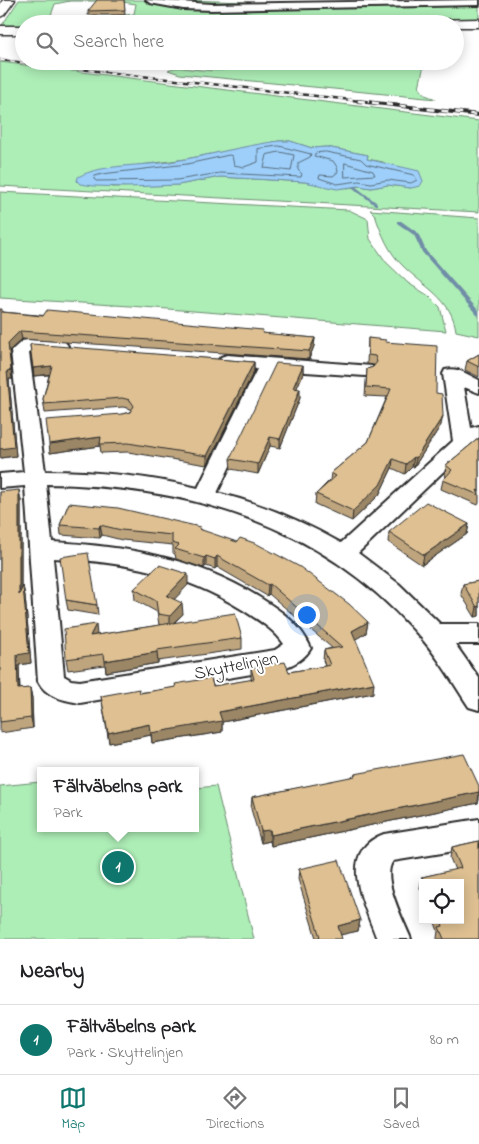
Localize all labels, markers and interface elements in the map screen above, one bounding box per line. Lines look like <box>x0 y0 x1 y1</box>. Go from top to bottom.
search box <box>15 15 464 70</box>
icon: search <box>33 29 61 57</box>
text: Search here <box>73 29 164 56</box>
your location <box>294 602 320 628</box>
street label: Skyttelinjen <box>192 646 281 688</box>
popup <box>37 767 199 832</box>
text: Fältväbelns park <box>54 774 182 801</box>
text: Park <box>54 801 83 825</box>
pin: 1 <box>102 848 134 886</box>
map controls <box>419 879 464 924</box>
button: locate <box>419 879 464 924</box>
text: Nearby <box>20 957 84 987</box>
text: Fältväbelns park <box>67 1014 196 1041</box>
text: 1 <box>33 1028 39 1052</box>
text: 80 m <box>430 1028 459 1052</box>
text: Park · Skyttelinjen <box>67 1041 183 1065</box>
tab: Map <box>59 1084 87 1135</box>
tab: Directions <box>206 1084 264 1135</box>
tab: Saved <box>383 1084 420 1135</box>

